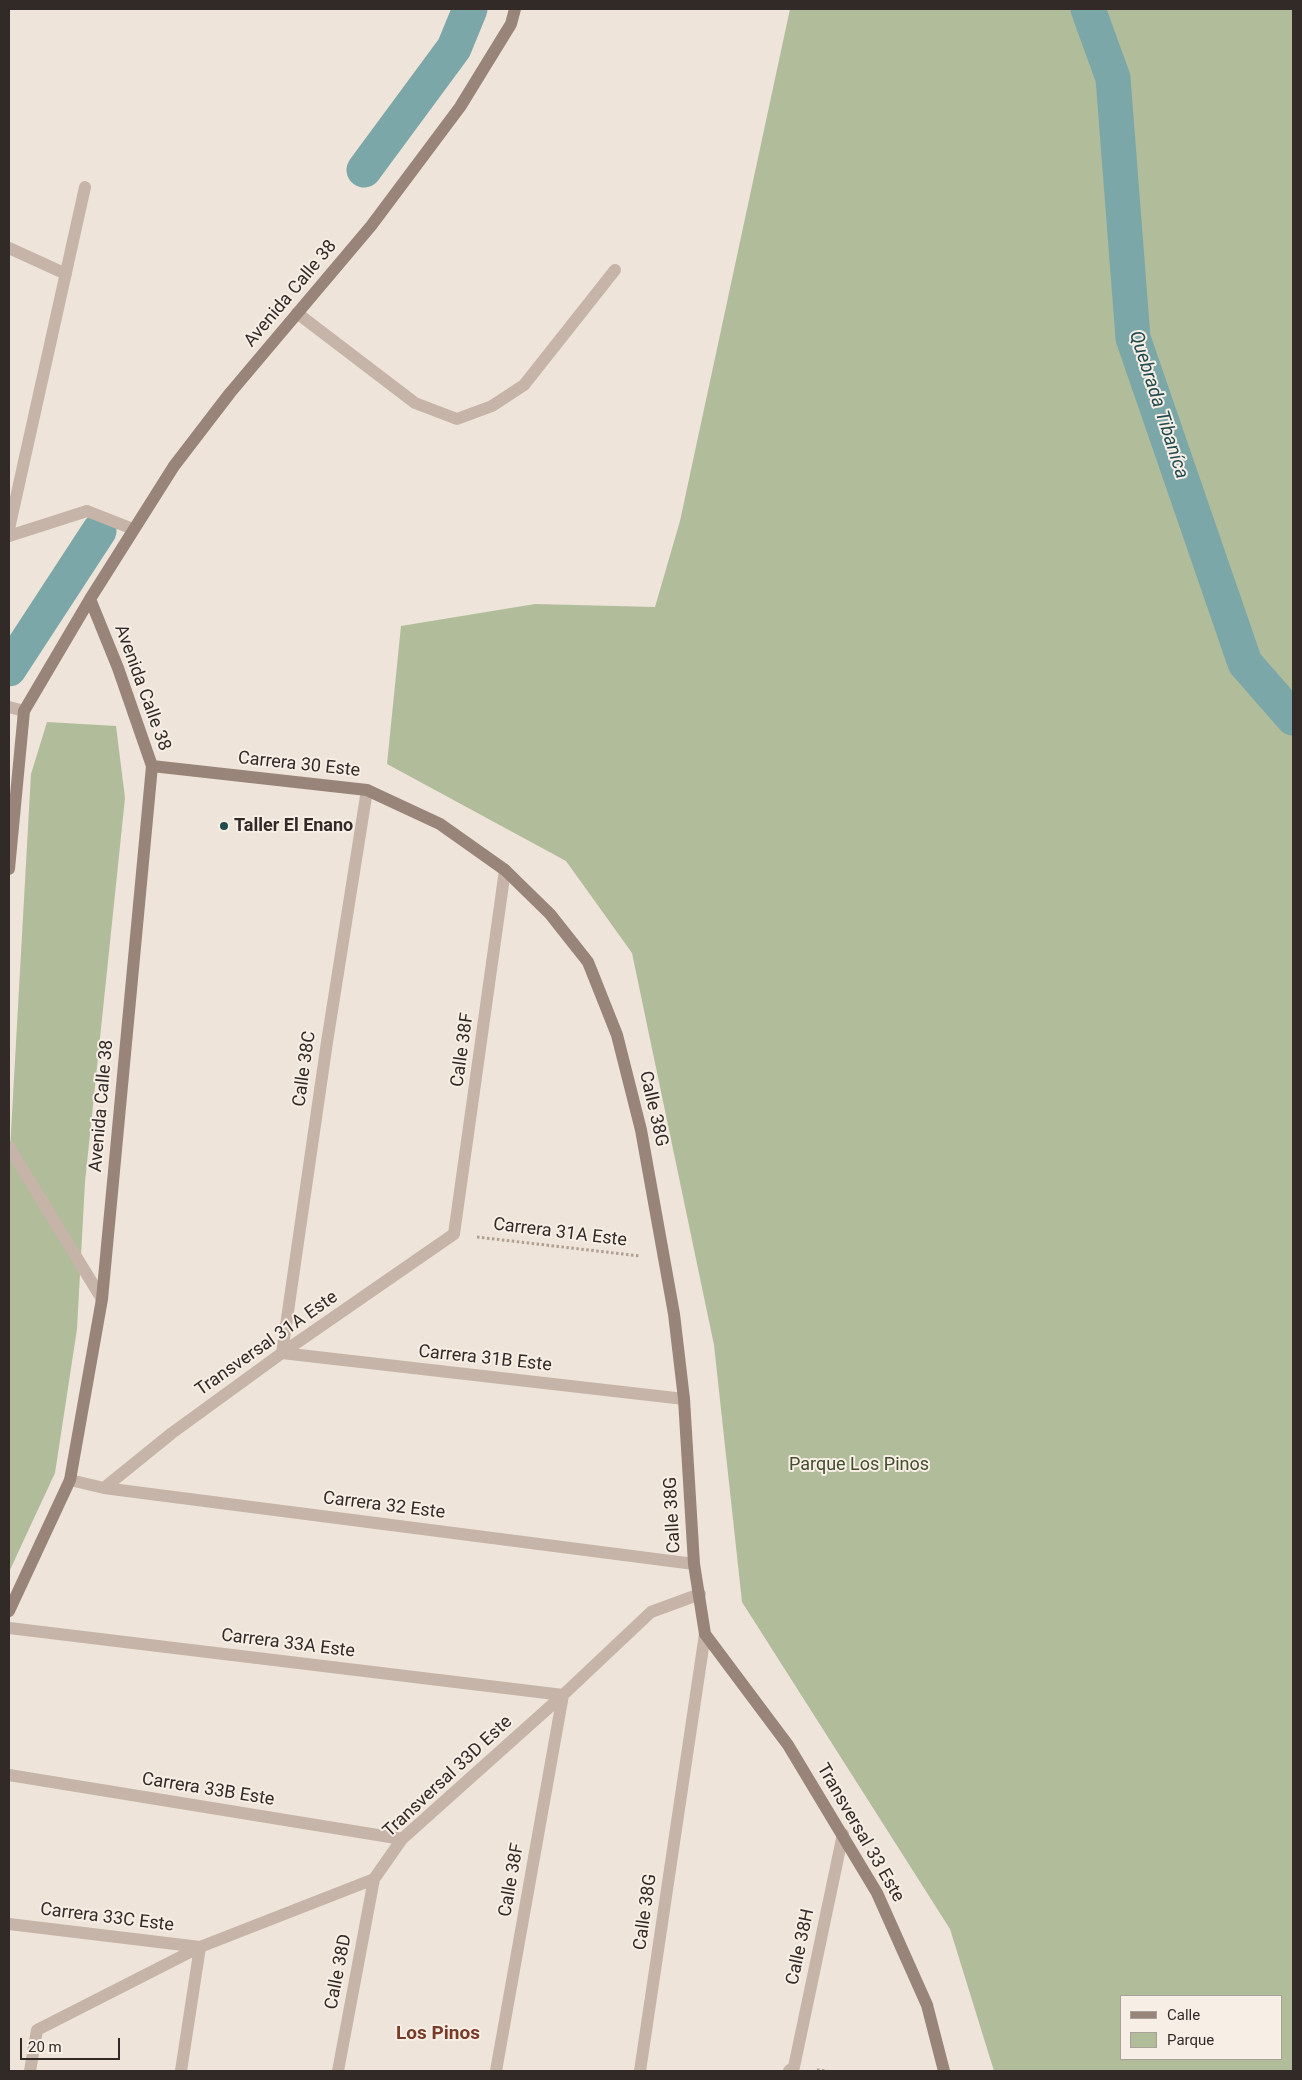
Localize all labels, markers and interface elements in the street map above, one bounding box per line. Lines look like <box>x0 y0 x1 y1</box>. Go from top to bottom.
street label: Avenida Calle 38 <box>240 236 342 352</box>
water label: Quebrada Tibaníca <box>1123 328 1193 482</box>
street label: Avenida Calle 38 <box>109 622 175 754</box>
street label: Carrera 30 Este <box>237 748 361 782</box>
place label: Taller El Enano <box>234 815 353 837</box>
marker: Taller El Enano <box>218 820 230 832</box>
street label: Calle 38F <box>447 1012 479 1088</box>
street label: Calle 38C <box>289 1030 321 1108</box>
street label: Avenida Calle 38 <box>85 1039 119 1173</box>
street label: Calle 38G <box>634 1069 672 1149</box>
street label: Carrera 31A Este <box>492 1214 628 1252</box>
street label: Transversal 31A Este <box>192 1287 342 1401</box>
street label: Carrera 31B Este <box>417 1341 553 1377</box>
park label: Parque Los Pinos <box>789 1454 929 1476</box>
street label: Calle 38G <box>660 1476 686 1554</box>
street label: Carrera 32 Este <box>322 1488 446 1524</box>
street label: Carrera 33A Este <box>220 1625 356 1663</box>
street label: Transversal 33D Este <box>379 1712 517 1842</box>
street label: Transversal 33 Este <box>811 1760 909 1906</box>
street label: Carrera 33B Este <box>140 1769 276 1811</box>
street label: Calle 38F <box>495 1841 529 1919</box>
street label: Calle 38G <box>630 1872 662 1952</box>
street label: Carrera 33C Este <box>39 1899 175 1937</box>
street label: Calle 38H <box>782 1907 820 1987</box>
street label: Calle 38D <box>321 1932 357 2012</box>
legend <box>1120 1995 1282 2060</box>
text: Calle <box>1167 2006 1200 2024</box>
district label: Los Pinos <box>396 2023 480 2045</box>
scale bar <box>22 2028 122 2060</box>
text: Parque <box>1167 2031 1214 2049</box>
text: 20 m <box>28 2038 62 2056</box>

